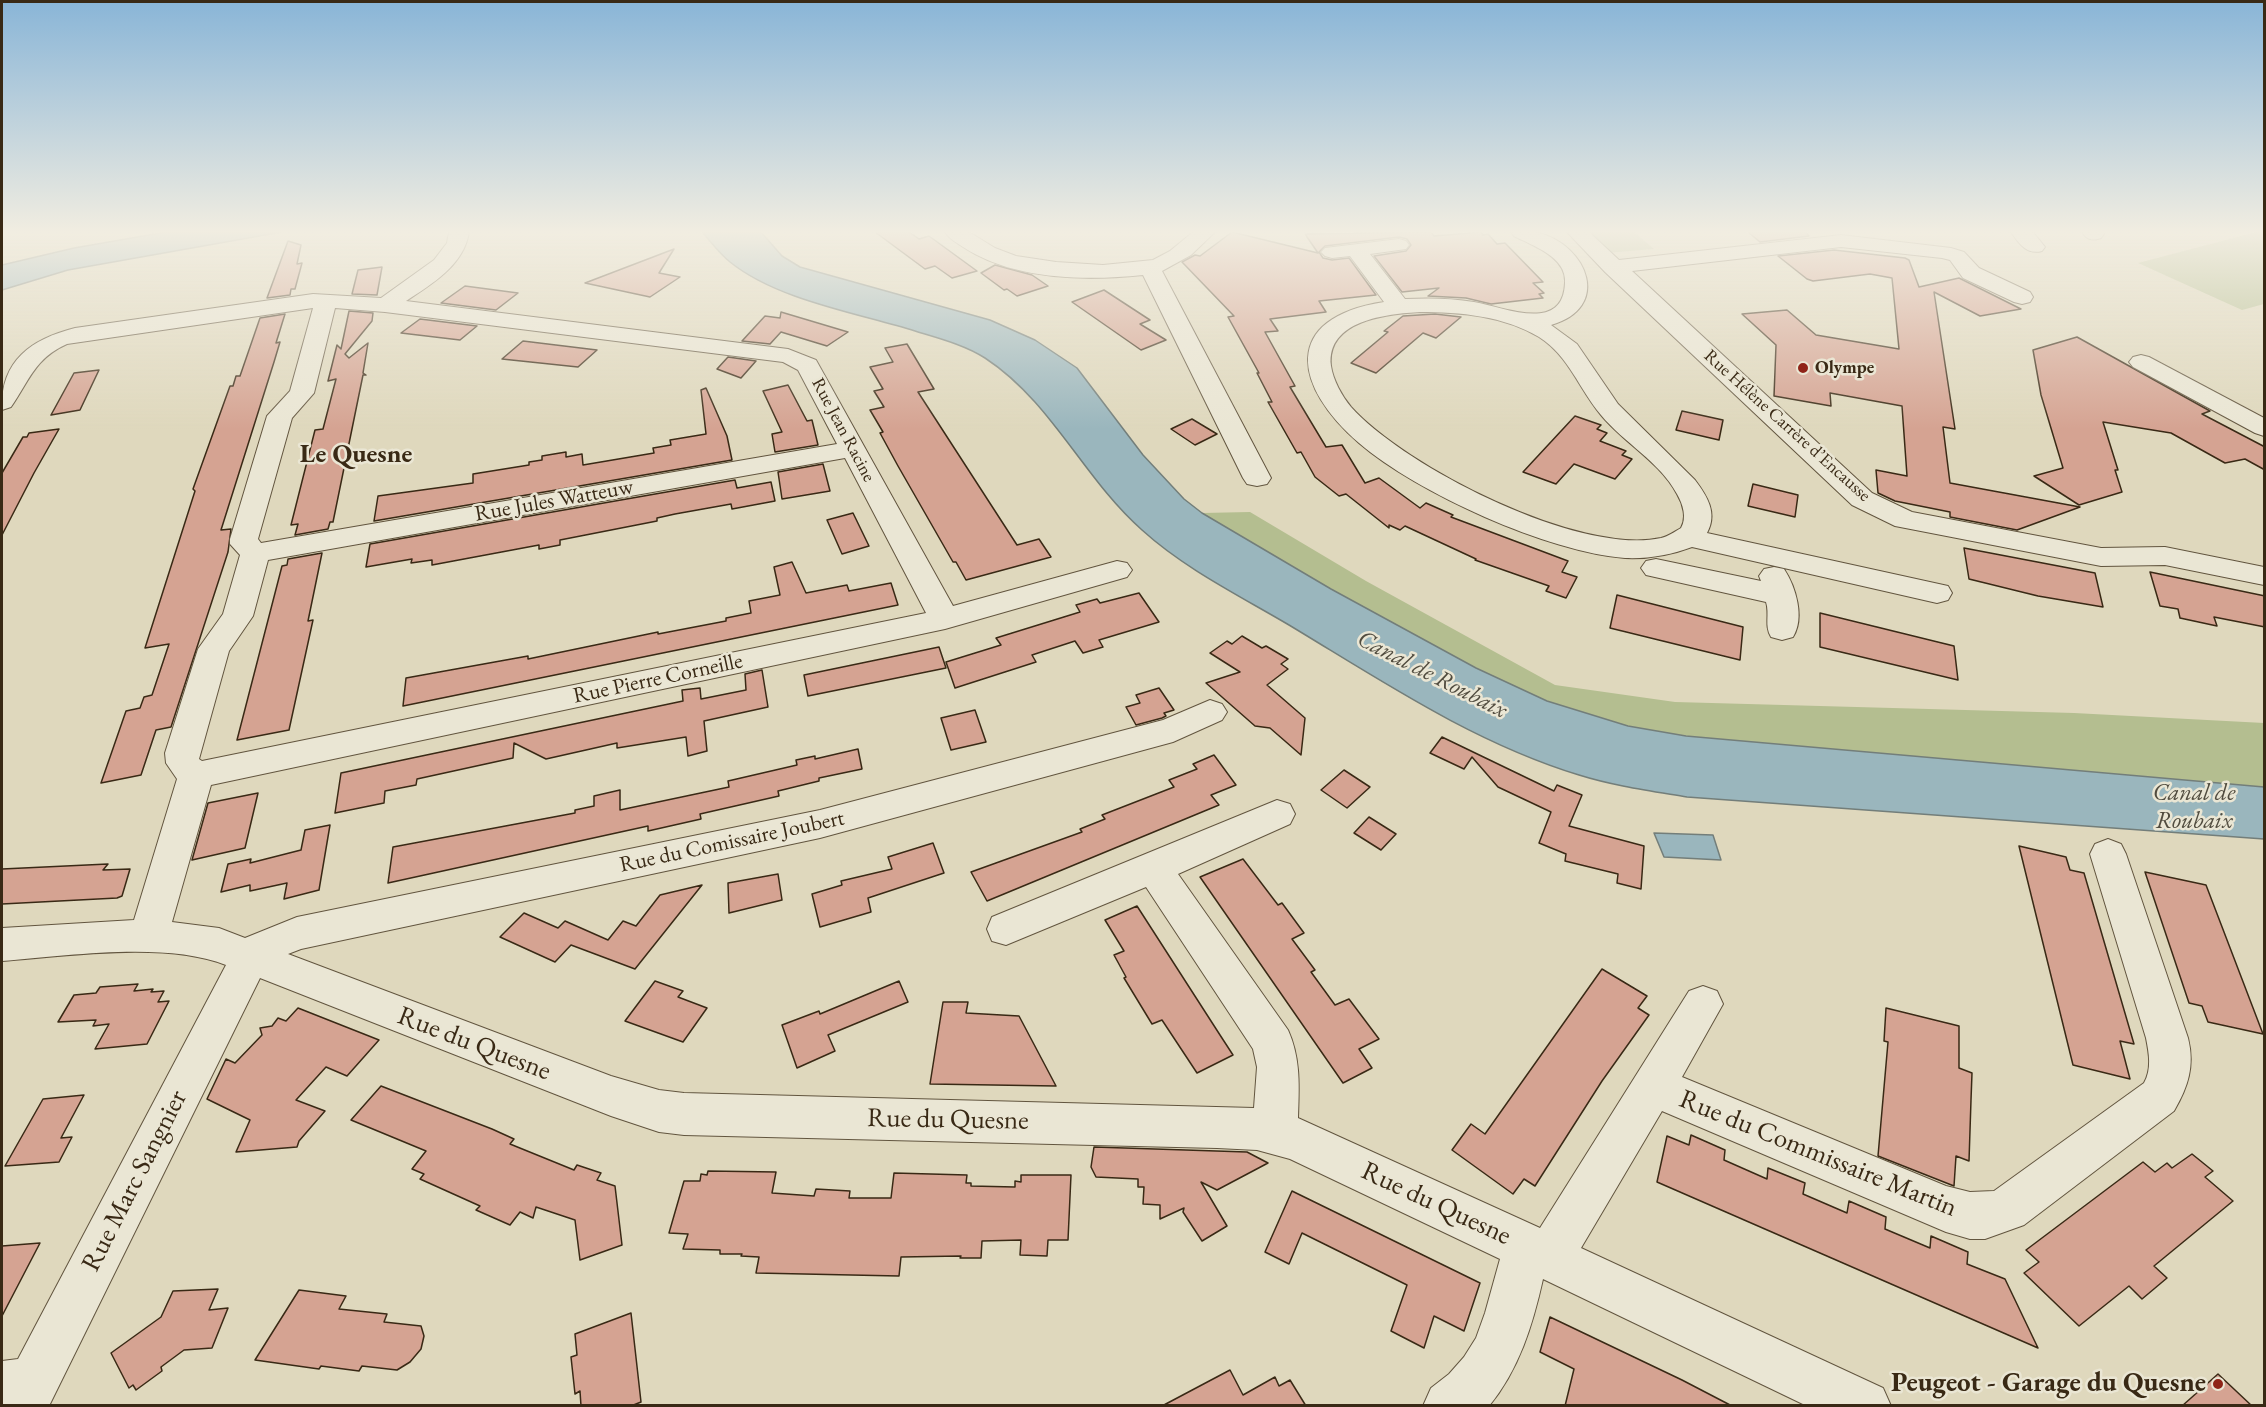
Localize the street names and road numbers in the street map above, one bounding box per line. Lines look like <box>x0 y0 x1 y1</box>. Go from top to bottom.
street label: Rue Hélène Carrère d’Encausse <box>1699 345 1875 507</box>
street label: Rue Jean Racine <box>807 374 879 486</box>
street label: Rue Jules Watteuw <box>473 474 635 528</box>
street label: Rue Pierre Corneille <box>571 648 745 710</box>
street label: Rue du Comissaire Joubert <box>617 805 847 879</box>
street label: Rue du Quesne <box>393 1000 555 1088</box>
street label: Rue du Commissaire Martin <box>1674 1083 1962 1225</box>
street label: Rue Marc Sangnier <box>75 1085 195 1277</box>
street label: Rue du Quesne <box>867 1102 1029 1138</box>
street label: Rue du Quesne <box>1356 1155 1516 1253</box>

